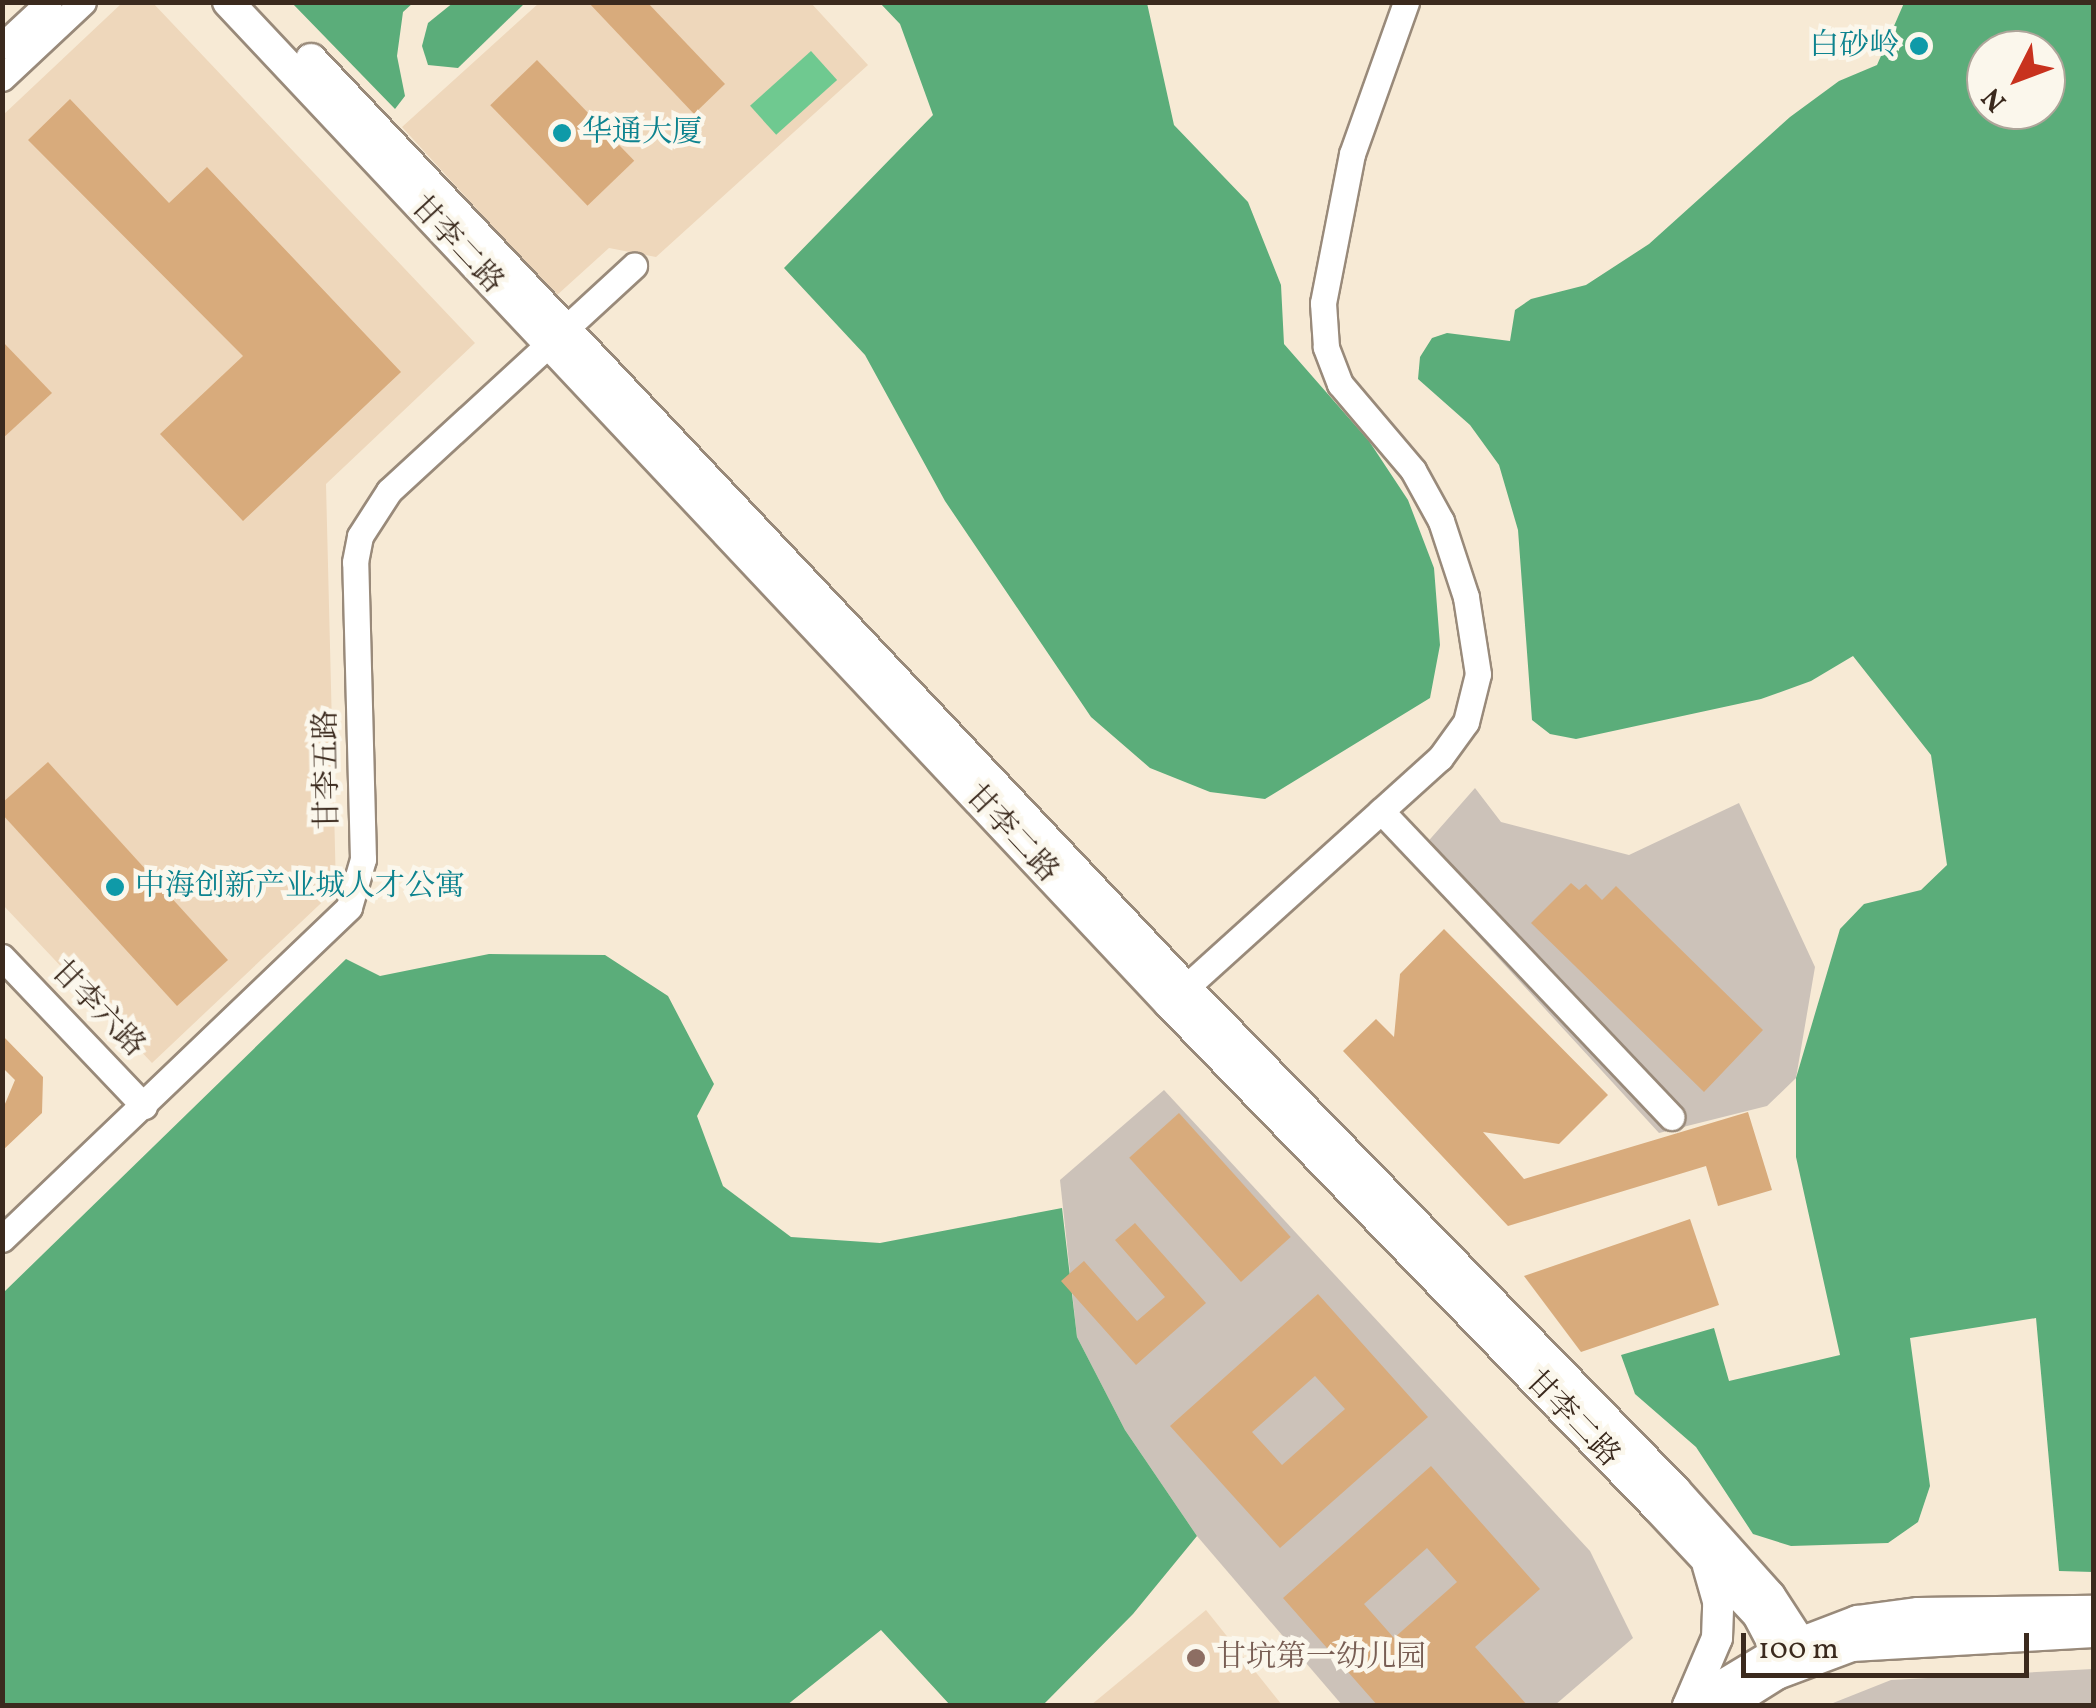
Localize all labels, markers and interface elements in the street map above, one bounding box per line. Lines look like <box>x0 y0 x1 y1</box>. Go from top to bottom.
place label: 白砂岭 <box>1809 28 1899 64</box>
north arrow <box>1966 30 2066 130</box>
marker: 白砂岭 <box>1908 35 1930 57</box>
text: N <box>1974 78 2016 120</box>
place label: 华通大厦 <box>582 115 702 151</box>
marker: 华通大厦 <box>551 122 573 144</box>
street label: 甘李二路 <box>402 189 510 301</box>
street label: 甘李五路 <box>309 710 347 830</box>
street label: 甘李二路 <box>957 778 1065 890</box>
place label: 中海创新产业城人才公寓 <box>135 869 465 905</box>
marker: 中海创新产业城人才公寓 <box>104 876 126 898</box>
street label: 甘李六路 <box>42 953 152 1065</box>
street label: 甘李二路 <box>1517 1363 1627 1475</box>
scale bar <box>1746 1613 2034 1675</box>
text: 100 m <box>1758 1629 1839 1671</box>
place label: 甘坑第一幼儿园 <box>1216 1640 1426 1676</box>
marker: 甘坑第一幼儿园 <box>1185 1647 1207 1669</box>

